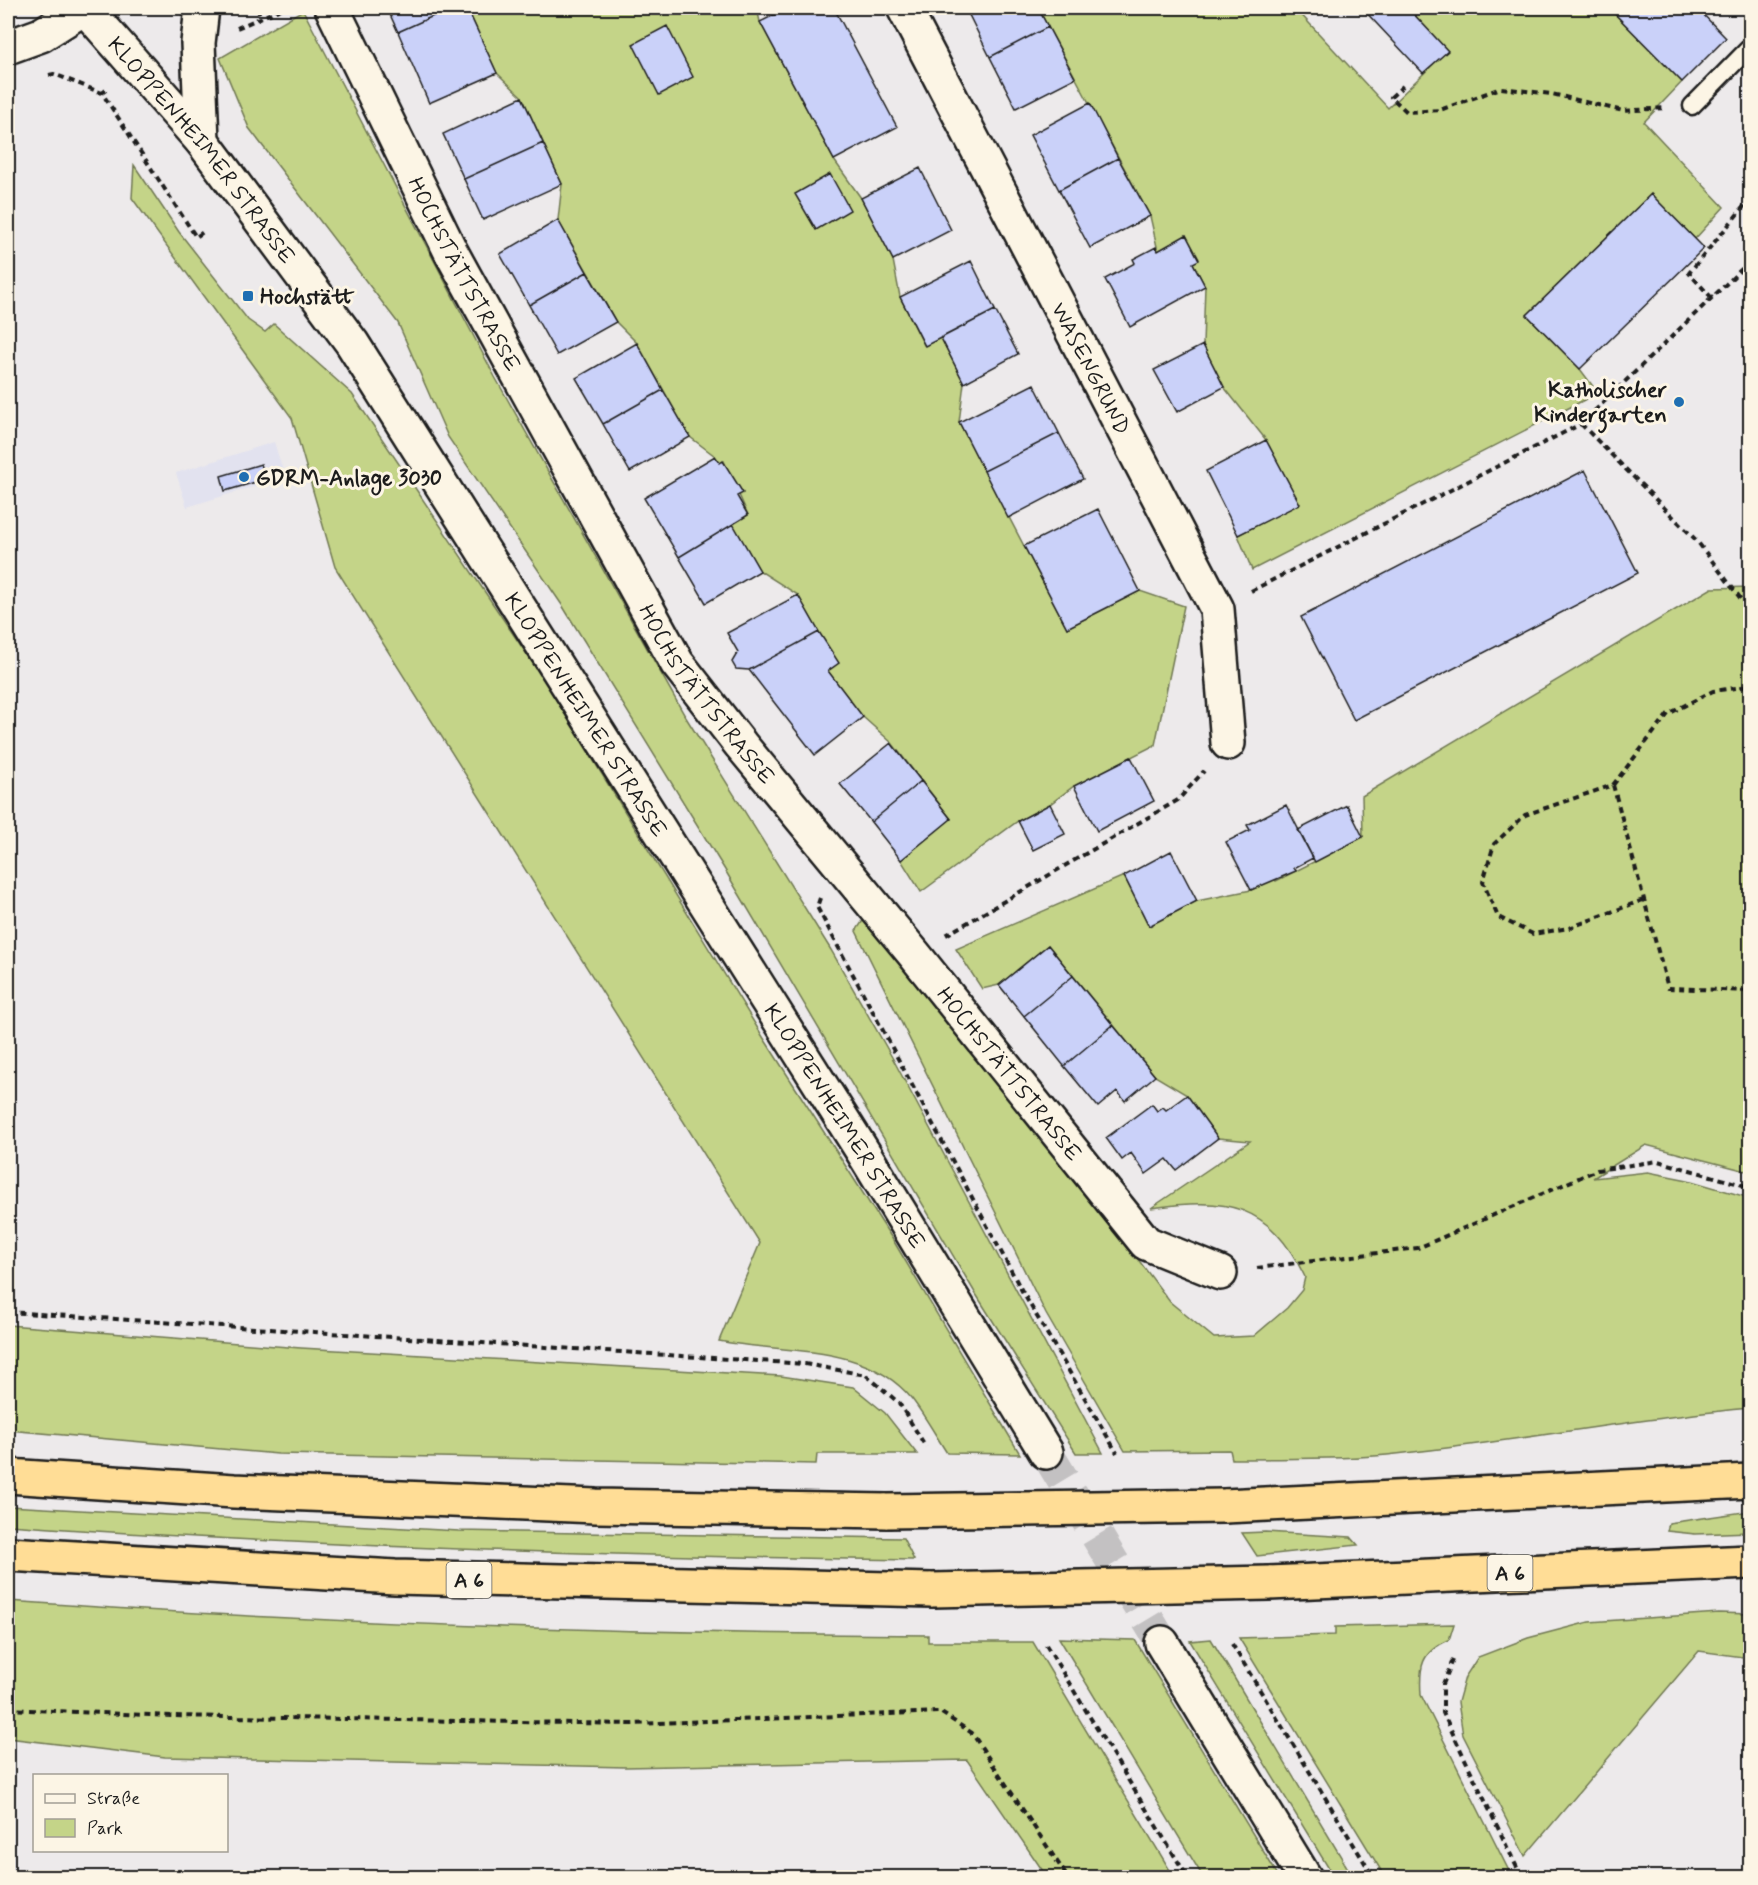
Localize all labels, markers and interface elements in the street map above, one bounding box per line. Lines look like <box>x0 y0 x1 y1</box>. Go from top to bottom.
street label: KLOPPENHEIMER STRASSE <box>101 32 300 270</box>
street label: HOCHSTÄTTSTRASSE <box>400 173 526 377</box>
place label: Hochstätt <box>260 284 355 312</box>
marker: Hochstätt <box>241 289 255 303</box>
street label: WASENGRUND <box>1044 298 1136 440</box>
place label: Katholischer Kindergarten <box>1534 377 1668 434</box>
marker: Katholischer Kindergarten <box>1672 395 1686 409</box>
place label: GDRM-Anlage 3030 <box>256 465 442 496</box>
marker: GDRM-Anlage 3030 <box>237 470 251 484</box>
street label: KLOPPENHEIMER STRASSE <box>497 588 673 843</box>
street label: HOCHSTÄTTSTRASSE <box>631 600 780 791</box>
street label: HOCHSTÄTTSTRASSE <box>930 982 1087 1168</box>
street label: KLOPPENHEIMER STRASSE <box>757 999 931 1255</box>
road number: A 6 <box>1488 1555 1532 1591</box>
road number: A 6 <box>446 1562 492 1598</box>
legend <box>33 1774 228 1852</box>
text: Straße <box>87 1787 140 1811</box>
text: Park <box>87 1817 123 1841</box>

